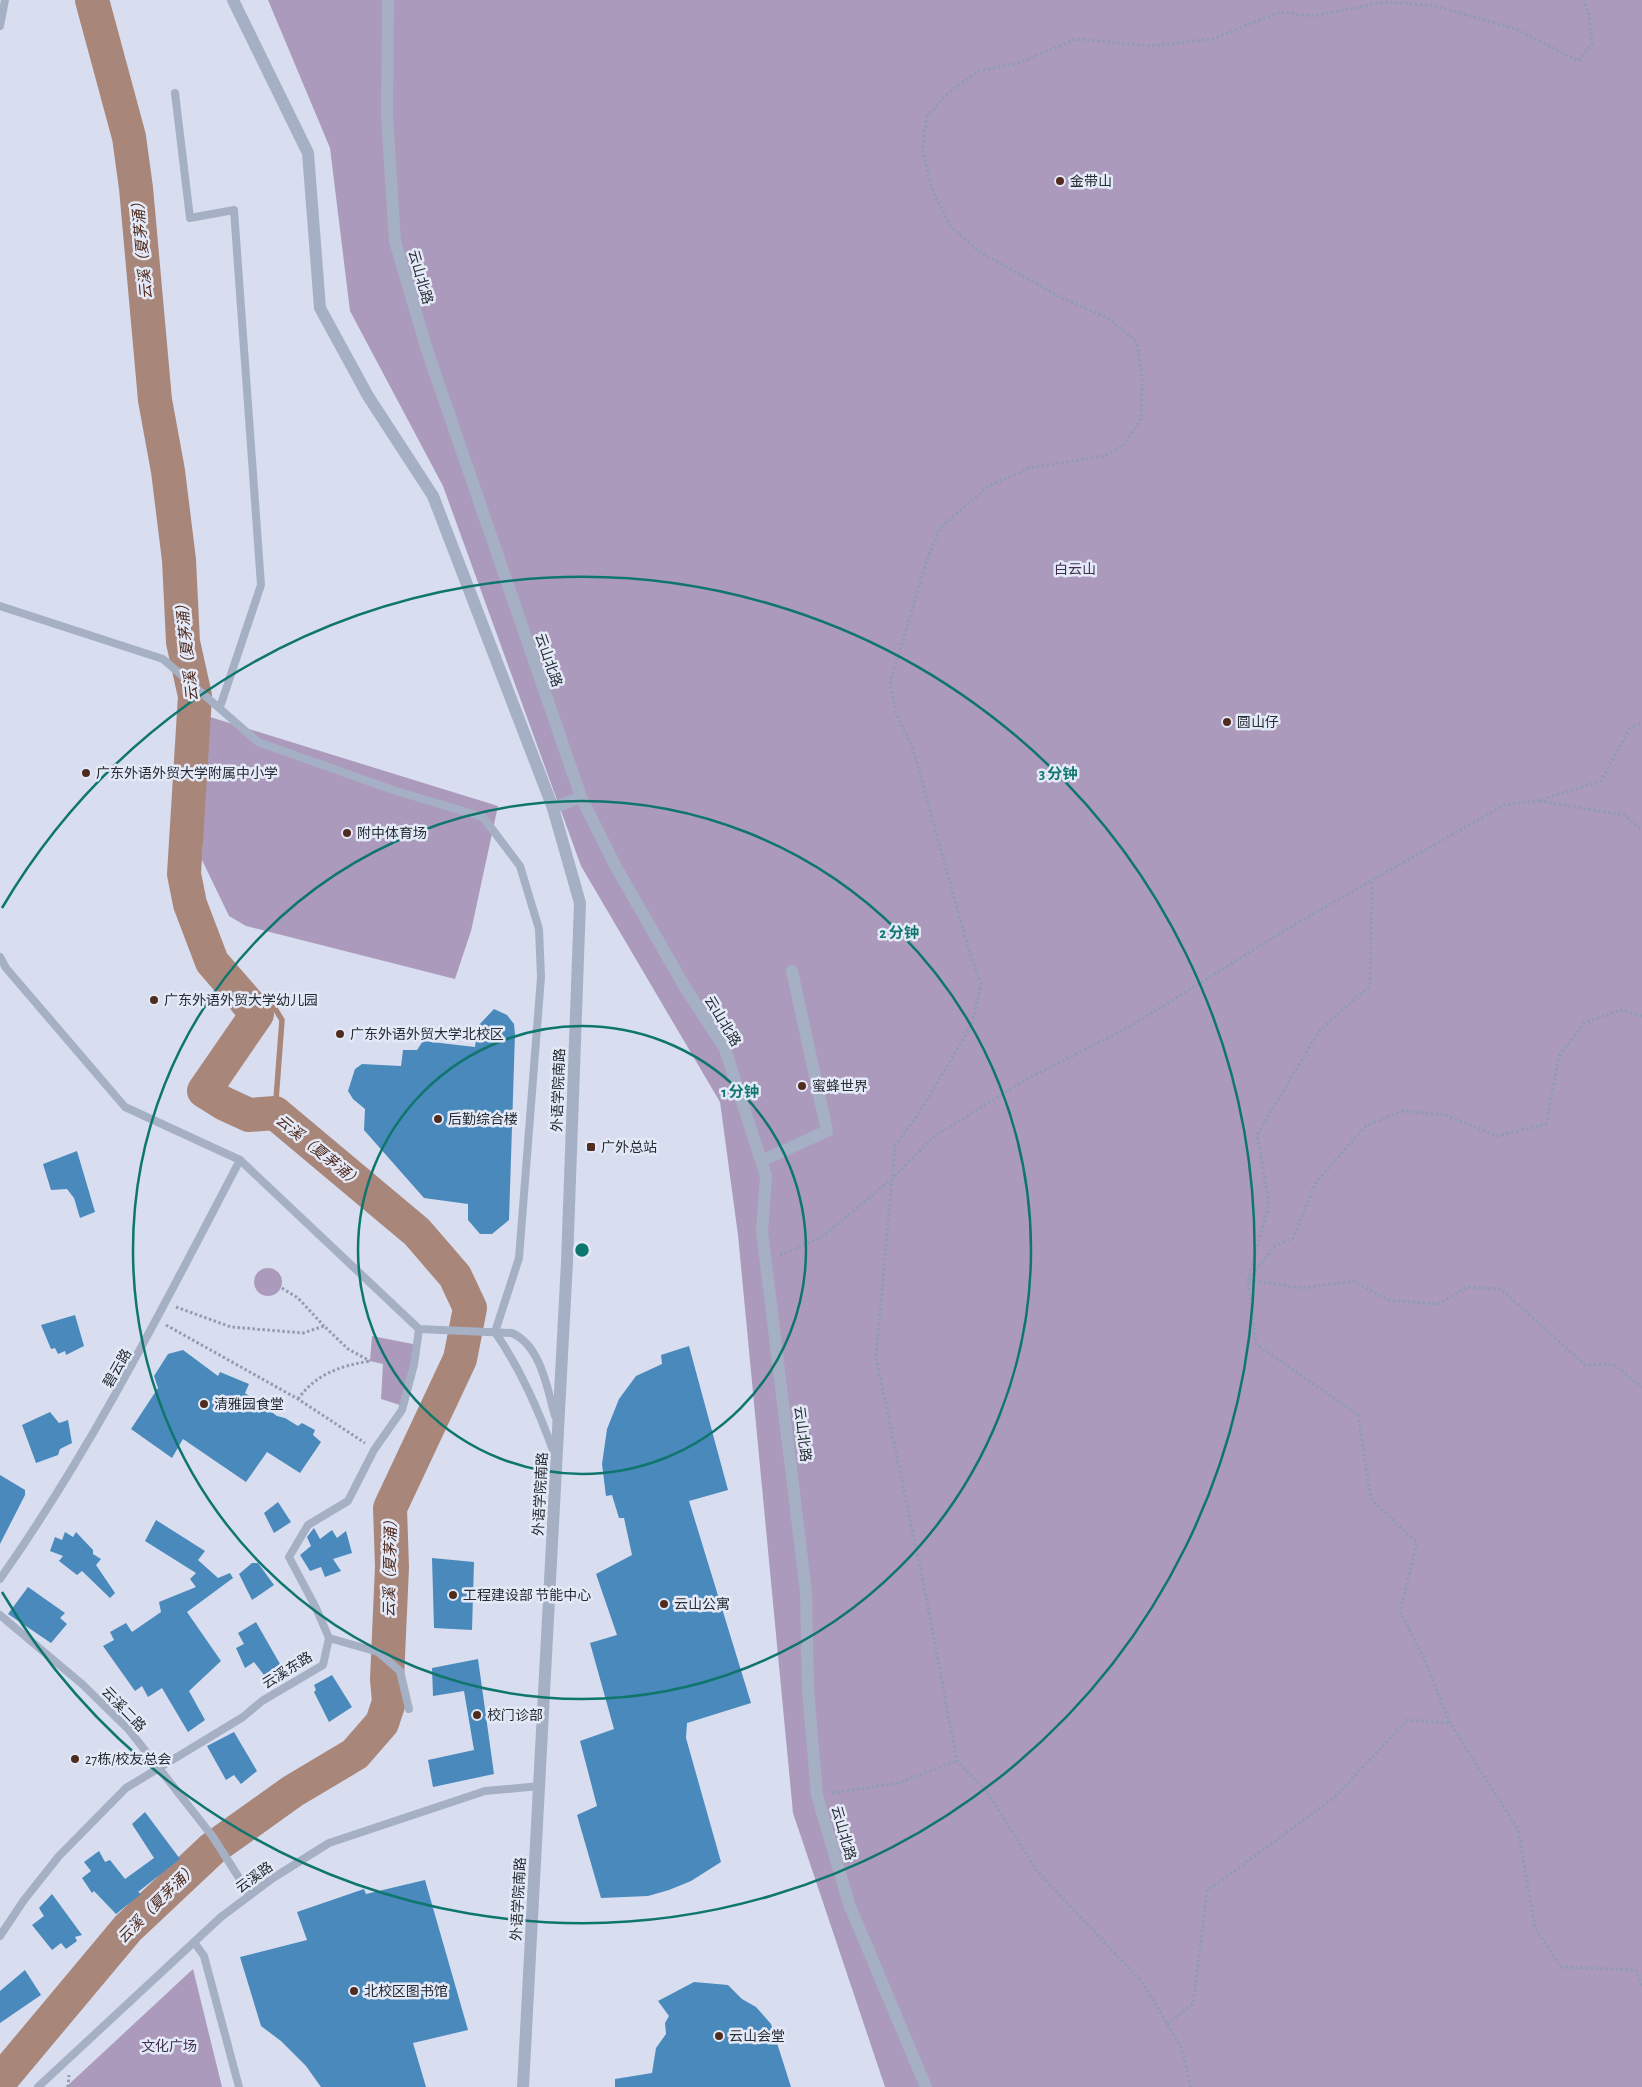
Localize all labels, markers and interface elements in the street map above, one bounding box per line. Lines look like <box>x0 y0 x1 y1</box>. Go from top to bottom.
place label: 金带山 <box>1070 174 1112 189</box>
marker: 金带山 <box>1054 175 1066 187</box>
water label: 云溪（夏茅涌） <box>129 194 155 300</box>
street label: 云山北路 <box>406 248 436 306</box>
park label: 白云山 <box>1054 562 1096 577</box>
water label: 云溪（夏茅涌） <box>174 596 200 702</box>
street label: 云山北路 <box>532 631 566 689</box>
place label: 圆山仔 <box>1237 715 1279 730</box>
marker: 圆山仔 <box>1221 716 1233 728</box>
place label: 广东外语外贸大学附属中小学 <box>96 765 278 781</box>
text: 3 分钟 <box>1039 766 1077 782</box>
marker: 广东外语外贸大学附属中小学 <box>80 767 92 779</box>
place label: 附中体育场 <box>357 825 427 841</box>
marker: 附中体育场 <box>341 827 353 839</box>
text: 2 分钟 <box>879 925 919 941</box>
place label: 广东外语外贸大学幼儿园 <box>164 992 318 1008</box>
street label: 云山北路 <box>702 993 744 1049</box>
marker: 广东外语外贸大学幼儿园 <box>148 994 160 1006</box>
place label: 广东外语外贸大学北校区 <box>350 1026 504 1042</box>
marker: 广东外语外贸大学北校区 <box>334 1028 346 1040</box>
street label: 外语学院南路 <box>549 1048 567 1132</box>
place label: 蜜蜂世界 <box>812 1078 868 1094</box>
marker: 蜜蜂世界 <box>796 1080 808 1092</box>
text: 1 分钟 <box>721 1084 759 1100</box>
water label: 云溪（夏茅涌） <box>273 1112 365 1190</box>
place label: 后勤综合楼 <box>448 1112 518 1127</box>
marker: 后勤综合楼 <box>432 1113 444 1125</box>
place label: 广外总站 <box>601 1139 657 1155</box>
marker: 广外总站 <box>585 1141 597 1153</box>
centre of rings <box>573 1241 591 1259</box>
street label: 碧云路 <box>100 1346 134 1390</box>
place label: 清雅园食堂 <box>214 1397 284 1412</box>
marker: 清雅园食堂 <box>198 1398 210 1410</box>
street label: 云山北路 <box>792 1405 814 1463</box>
street label: 外语学院南路 <box>530 1452 550 1536</box>
water label: 云溪（夏茅涌） <box>381 1512 399 1618</box>
place label: 工程建设部 节能中心 <box>463 1587 591 1603</box>
marker: 工程建设部 节能中心 <box>447 1589 459 1601</box>
place label: 云山公寓 <box>674 1596 730 1612</box>
marker: 云山公寓 <box>658 1598 670 1610</box>
street label: 云溪东路 <box>260 1649 315 1692</box>
street label: 云溪二路 <box>99 1684 148 1735</box>
place label: 校门诊部 <box>487 1707 543 1723</box>
marker: 校门诊部 <box>471 1709 483 1721</box>
place label: 27栋/校友总会 <box>85 1751 171 1767</box>
marker: 27栋/校友总会 <box>69 1753 81 1765</box>
street label: 云山北路 <box>829 1804 859 1862</box>
street label: 外语学院南路 <box>508 1857 528 1941</box>
street label: 云溪路 <box>233 1859 276 1896</box>
water label: 云溪（夏茅涌） <box>114 1860 200 1946</box>
place label: 北校区图书馆 <box>364 1983 448 1999</box>
marker: 北校区图书馆 <box>348 1985 360 1997</box>
place label: 云山会堂 <box>729 2029 785 2044</box>
marker: 云山会堂 <box>713 2030 725 2042</box>
park label: 文化广场 <box>141 2038 197 2054</box>

